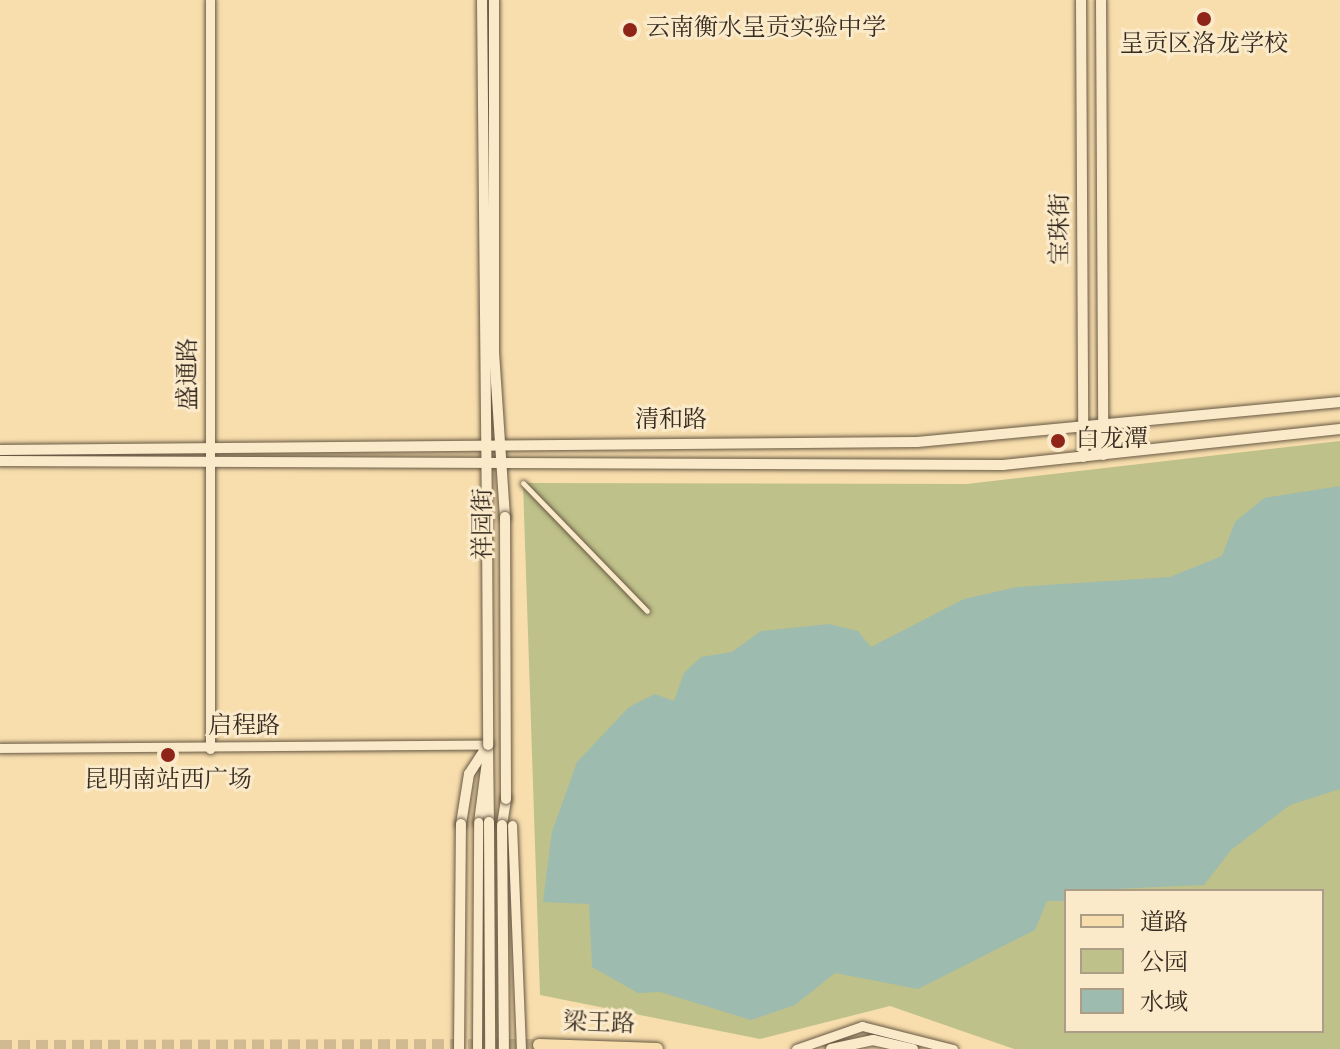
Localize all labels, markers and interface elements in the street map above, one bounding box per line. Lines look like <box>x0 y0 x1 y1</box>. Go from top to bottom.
marker: 呈贡区洛龙学校 <box>1195 10 1213 28</box>
place label: 云南衡水呈贡实验中学 <box>646 16 886 44</box>
marker: 云南衡水呈贡实验中学 <box>621 21 639 39</box>
place label: 呈贡区洛龙学校 <box>1120 32 1288 60</box>
street label: 宝珠街 <box>1048 193 1076 265</box>
street label: 盛通路 <box>176 338 204 410</box>
street label: 清和路 <box>635 408 707 436</box>
place label: 白龙潭 <box>1076 427 1148 455</box>
marker: 白龙潭 <box>1047 430 1069 452</box>
street label: 祥园街 <box>471 488 499 560</box>
street label: 启程路 <box>208 714 280 742</box>
marker: 昆明南站西广场 <box>159 746 177 764</box>
place label: 昆明南站西广场 <box>84 768 252 796</box>
legend <box>1064 889 1324 1033</box>
text: 道路 <box>1140 907 1188 941</box>
text: 公园 <box>1140 947 1188 981</box>
text: 水域 <box>1140 987 1188 1021</box>
street label: 梁王路 <box>563 1009 635 1041</box>

